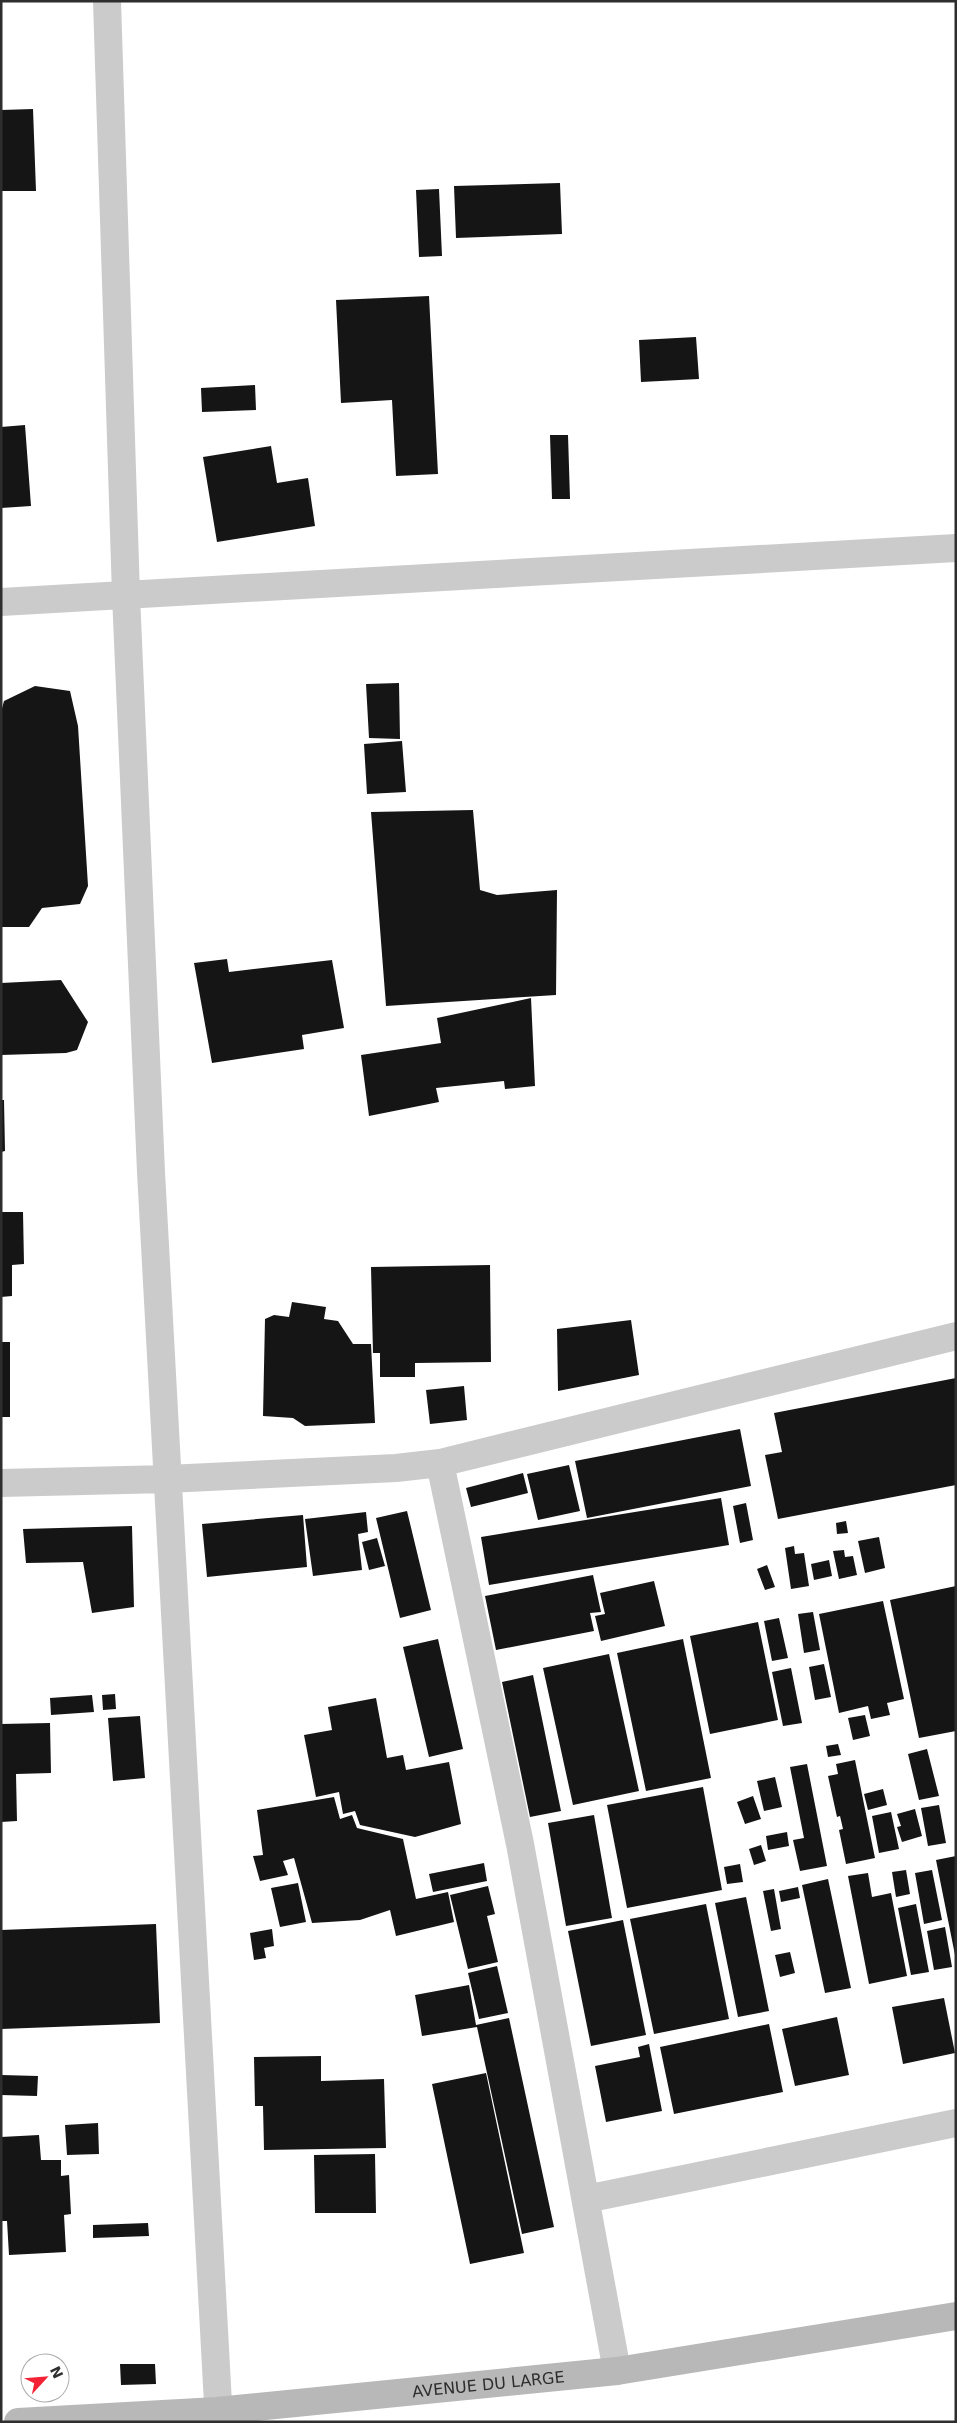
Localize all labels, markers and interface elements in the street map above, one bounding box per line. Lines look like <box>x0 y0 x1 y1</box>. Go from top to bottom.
north arrow <box>20 2353 70 2403</box>
text: N <box>47 2364 66 2381</box>
street label: AVENUE DU LARGE <box>411 2367 565 2401</box>

